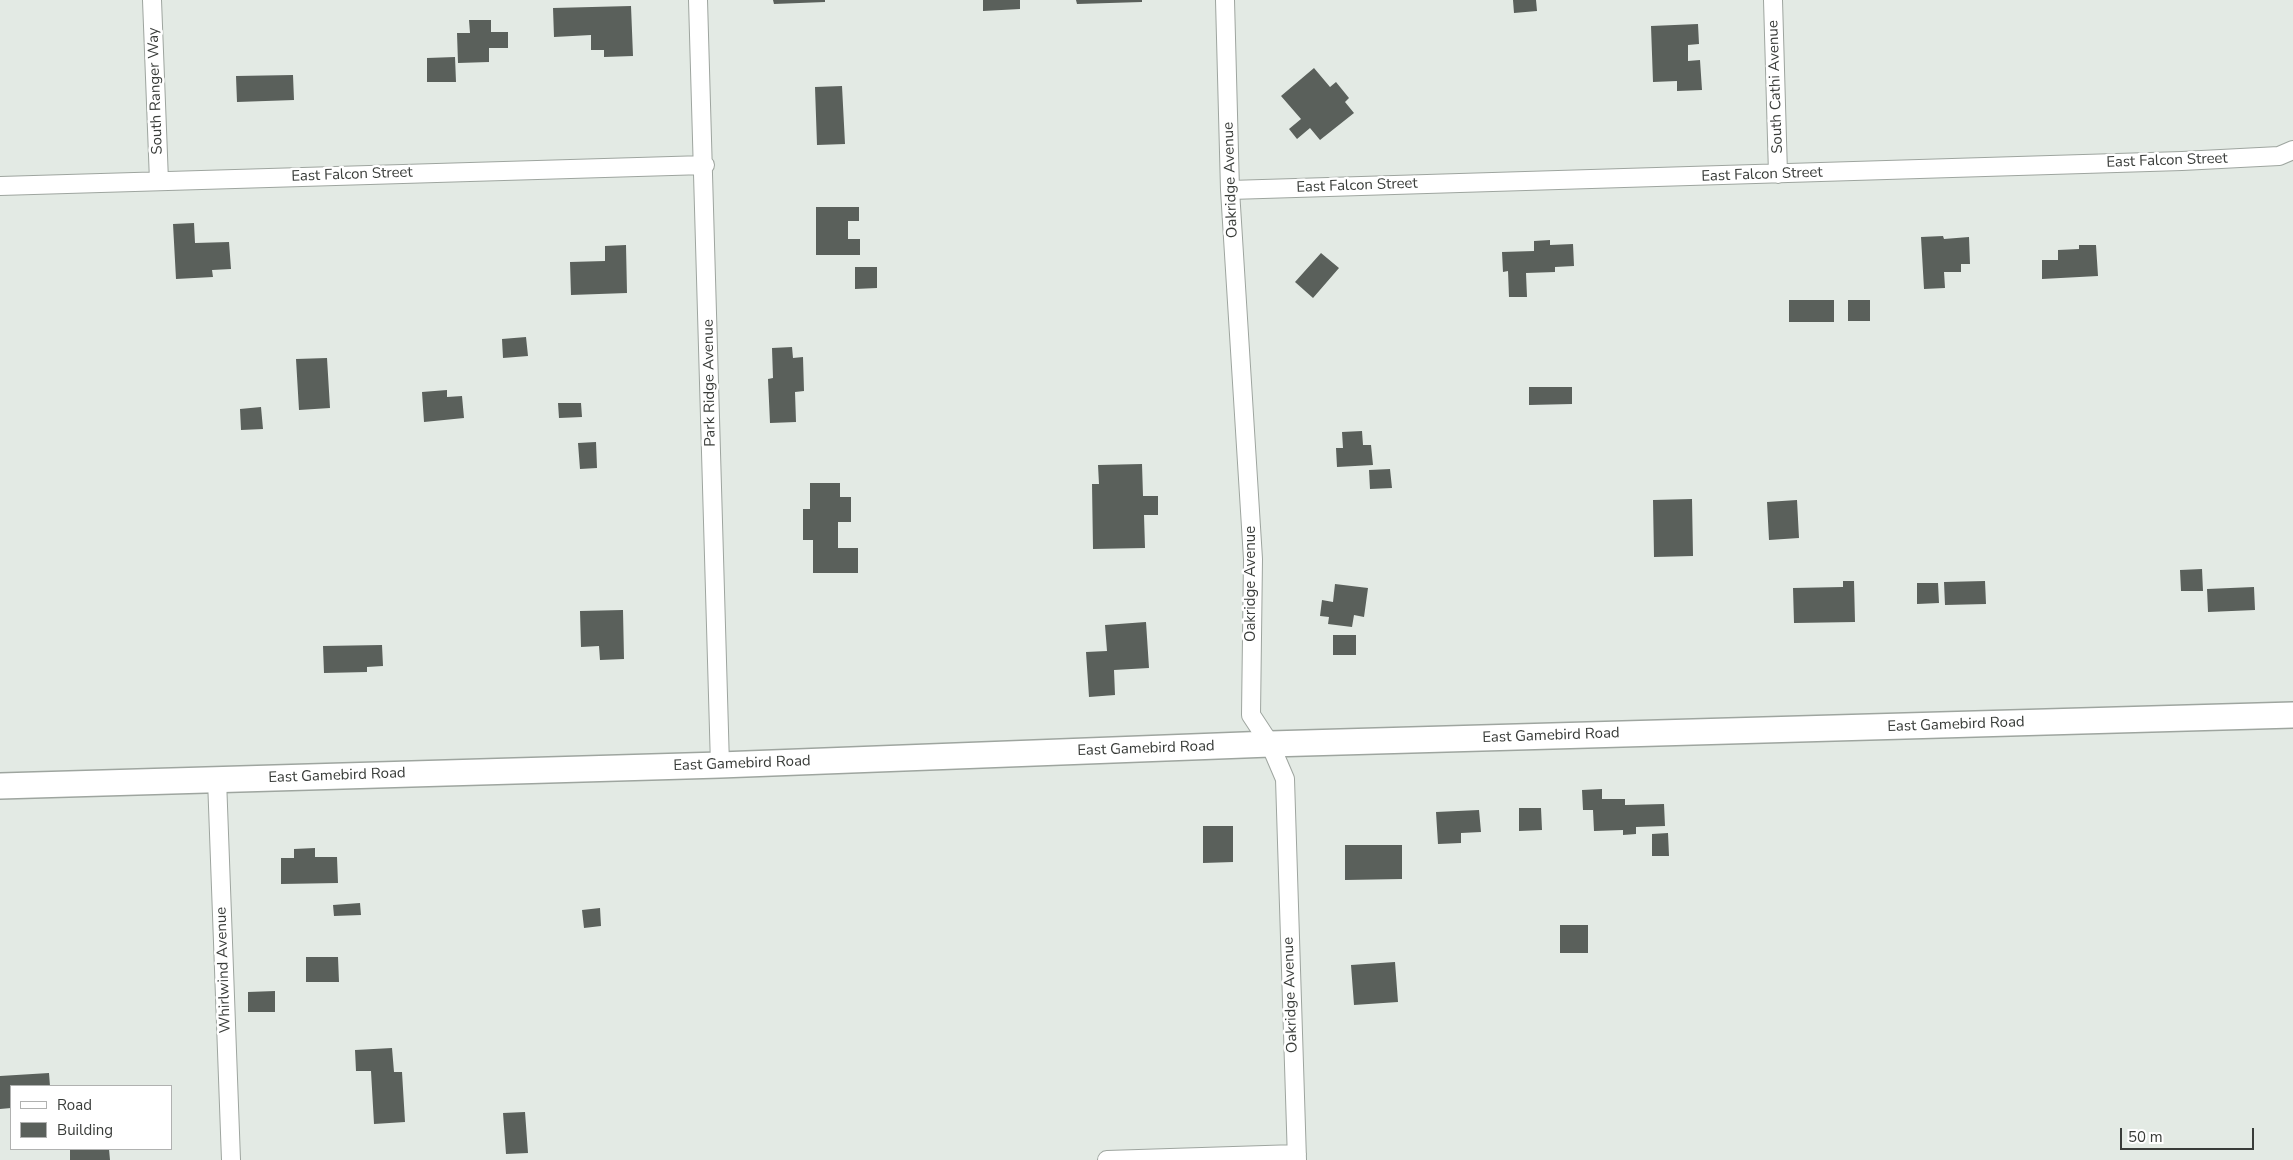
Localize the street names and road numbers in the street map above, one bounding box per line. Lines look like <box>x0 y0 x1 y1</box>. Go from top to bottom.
street label: South Cathi Avenue <box>1765 20 1787 154</box>
street label: South Ranger Way <box>145 27 167 155</box>
street label: Oakridge Avenue <box>1220 122 1242 238</box>
street label: East Falcon Street <box>2106 150 2228 172</box>
street label: East Falcon Street <box>291 164 413 186</box>
street label: East Falcon Street <box>1701 164 1823 186</box>
street label: East Falcon Street <box>1296 175 1418 197</box>
street label: Park Ridge Avenue <box>700 319 720 447</box>
street label: Oakridge Avenue <box>1242 526 1260 642</box>
street label: East Gamebird Road <box>1887 714 2025 736</box>
street label: East Gamebird Road <box>1482 725 1620 747</box>
street label: East Gamebird Road <box>1077 738 1215 760</box>
street label: East Gamebird Road <box>673 753 811 775</box>
street label: East Gamebird Road <box>268 765 406 787</box>
street label: Whirlwind Avenue <box>213 907 235 1033</box>
street label: Oakridge Avenue <box>1280 937 1302 1053</box>

